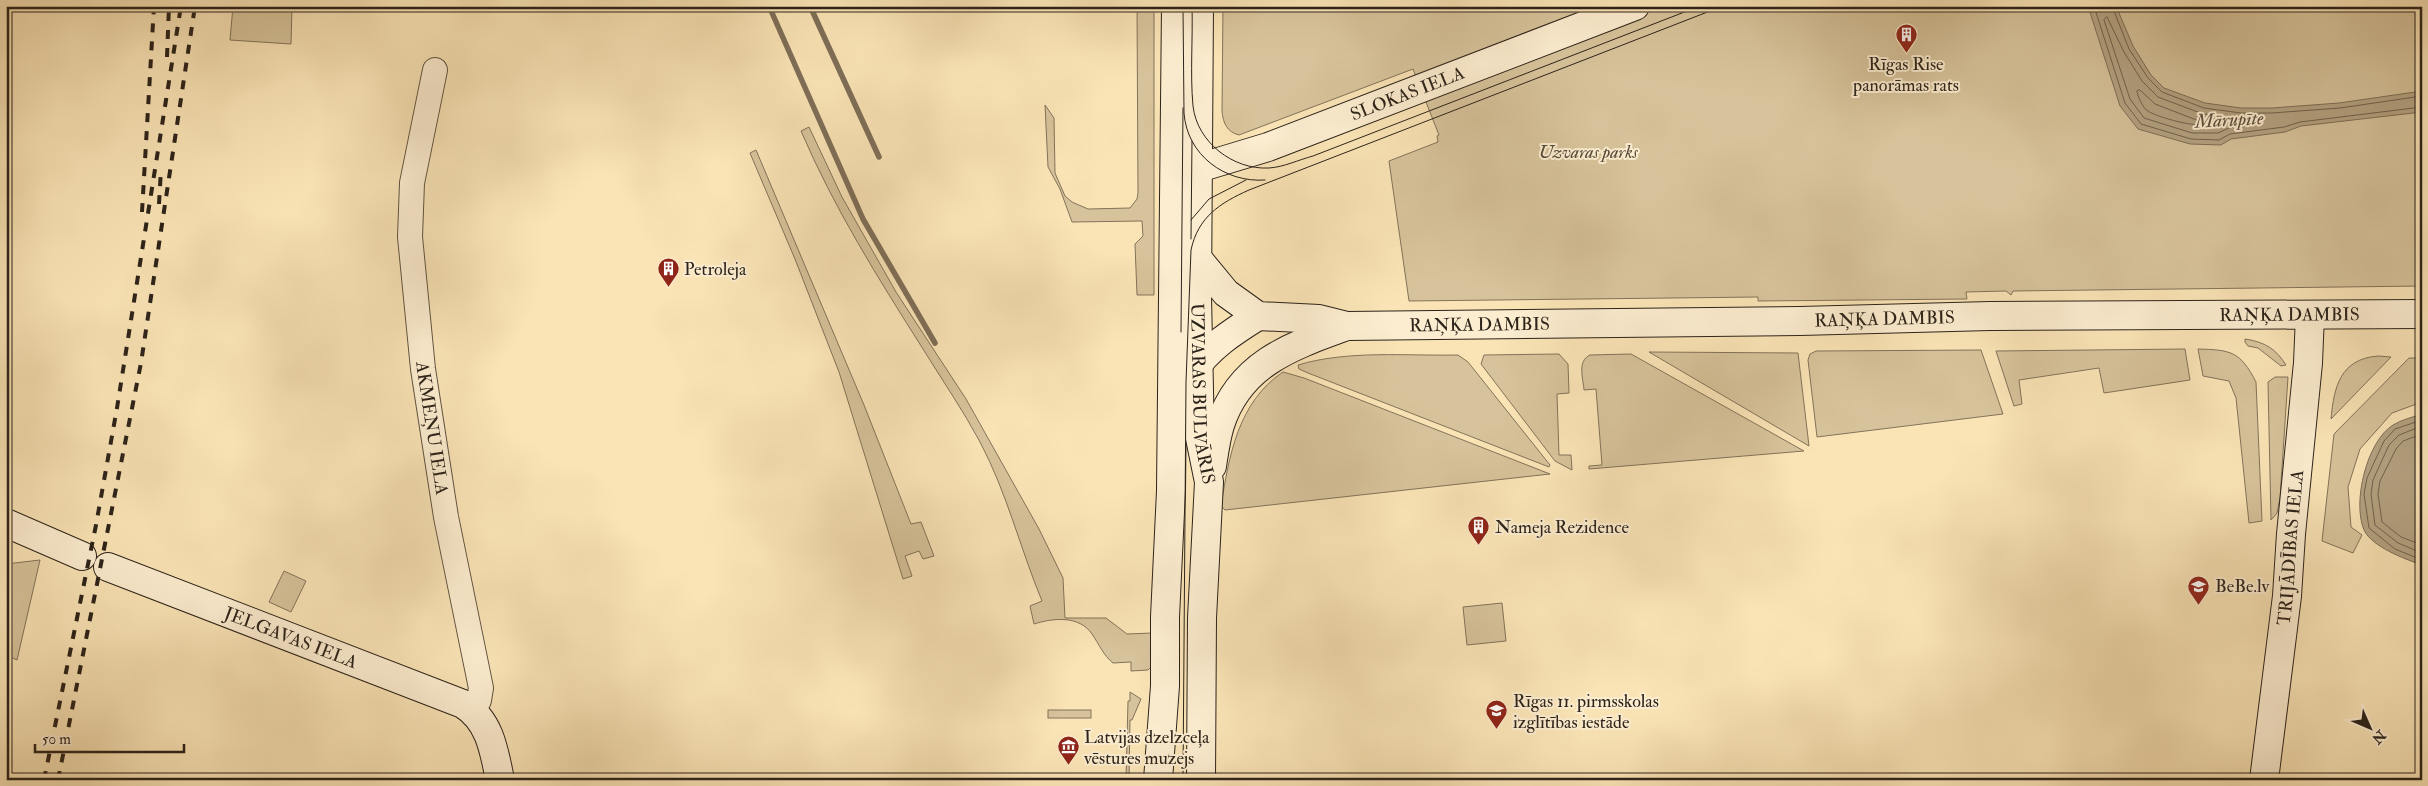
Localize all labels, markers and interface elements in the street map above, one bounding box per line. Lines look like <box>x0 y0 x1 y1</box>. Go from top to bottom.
building icon: Rīgas Rise panorāmas rats <box>1894 22 1918 53</box>
place label: Rīgas Rise panorāmas rats <box>1852 53 1959 97</box>
street label: SLOKAS IELA <box>1347 61 1468 126</box>
water label: Mārupīte <box>2193 106 2264 134</box>
park label: Uzvaras parks <box>1538 141 1639 164</box>
building icon: Petroleja <box>656 257 680 288</box>
place label: Petroleja <box>684 258 747 281</box>
street label: UZVARAS BULVĀRIS <box>1185 303 1220 486</box>
street label: RAŅĶA DAMBIS <box>2219 303 2360 327</box>
street label: RAŅĶA DAMBIS <box>1814 306 1955 333</box>
street label: RAŅĶA DAMBIS <box>1409 313 1550 337</box>
street label: AKMEŅU IELA <box>410 360 453 497</box>
street label: TRIJĀDĪBAS IELA <box>2272 468 2309 627</box>
building icon: Nameja Rezidence <box>1467 515 1491 546</box>
place label: Nameja Rezidence <box>1495 516 1629 539</box>
school or university icon: BeBe.lv <box>2187 574 2211 605</box>
place label: BeBe.lv <box>2215 575 2270 598</box>
street label: JELGAVAS IELA <box>220 602 361 674</box>
place label: Rīgas 11. pirmsskolas izglītības iestāde <box>1513 690 1659 734</box>
school or university icon: Rīgas 11. pirmsskolas izglītības iestāde <box>1485 699 1509 730</box>
north arrow <box>2346 704 2396 754</box>
scale bar <box>35 721 184 753</box>
place label: Latvijas dzelzceļa vēstures muzejs <box>1083 726 1210 770</box>
text: N <box>2368 726 2390 748</box>
text: 50 m <box>42 730 71 749</box>
museum icon: Latvijas dzelzceļa vēstures muzejs <box>1056 735 1080 766</box>

